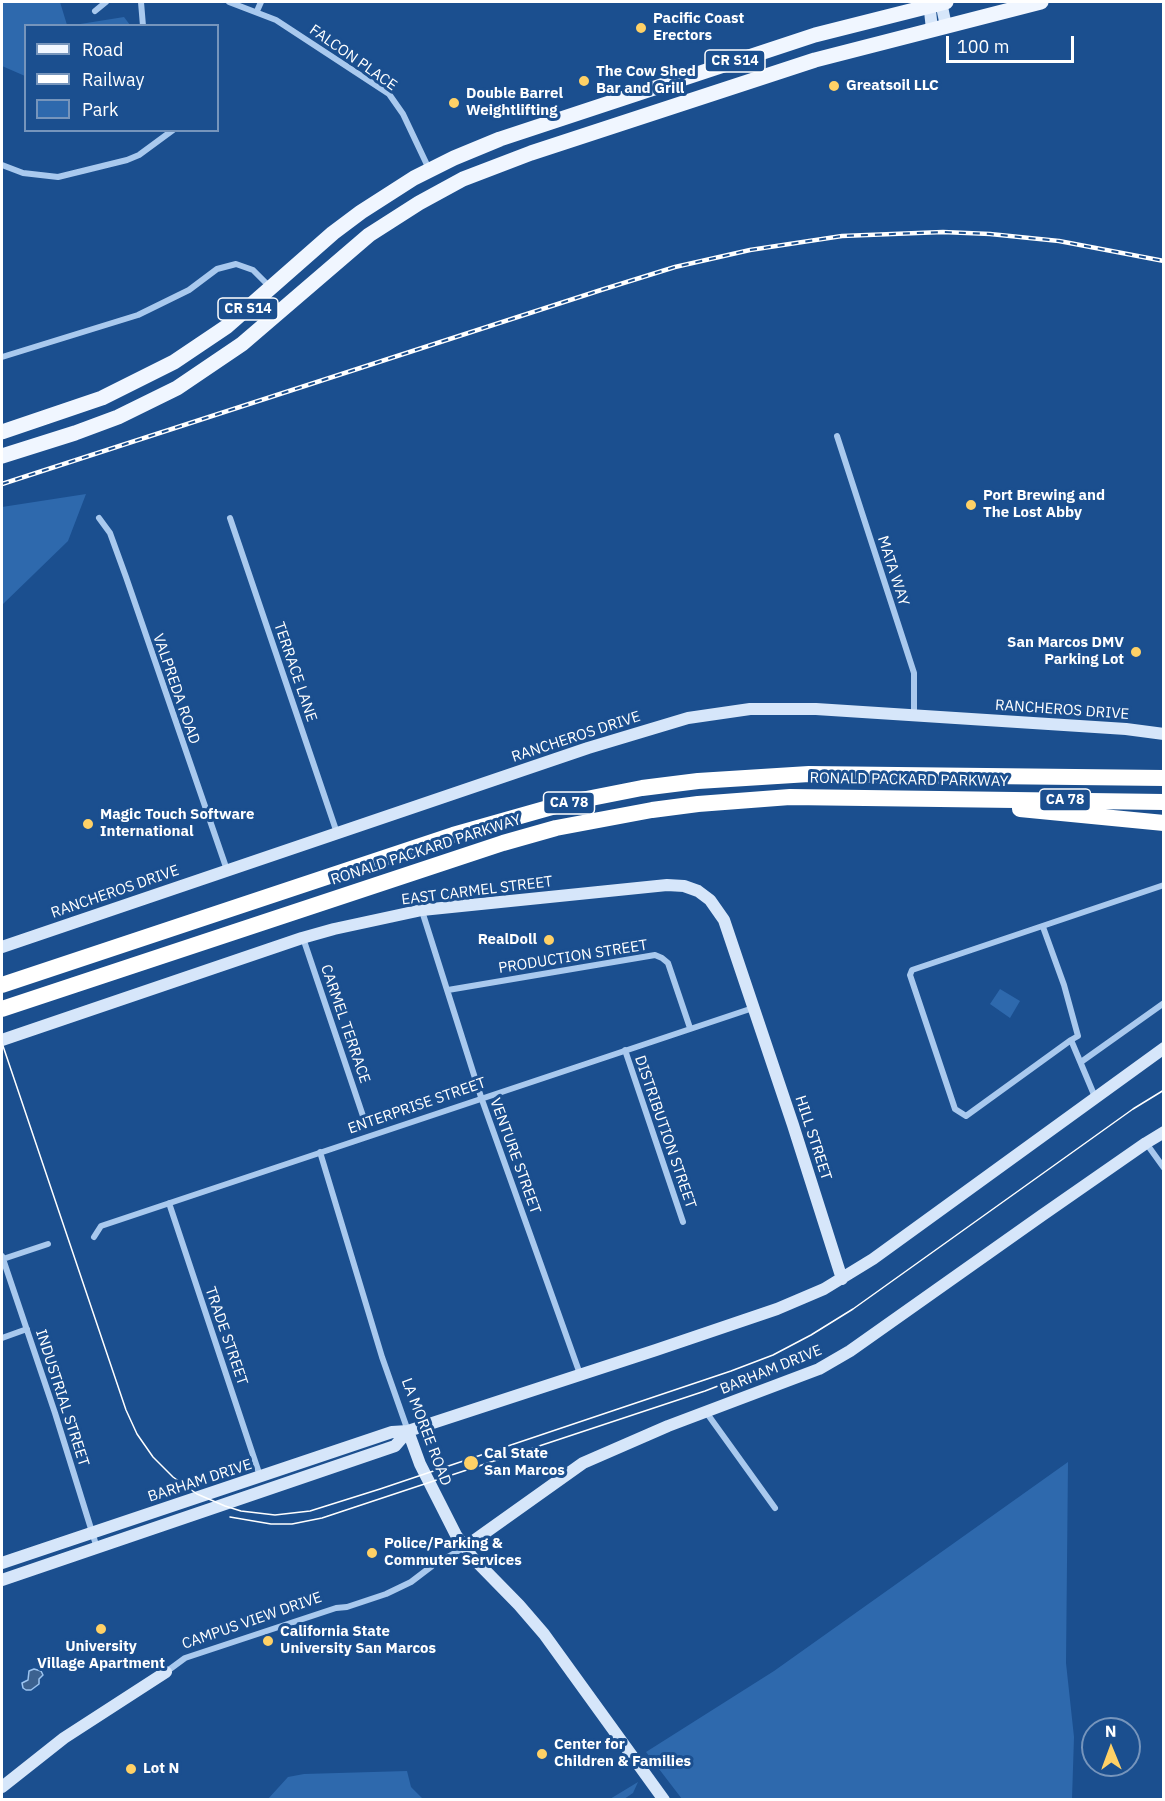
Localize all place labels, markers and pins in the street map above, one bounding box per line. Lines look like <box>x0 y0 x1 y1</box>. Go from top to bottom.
place label: Pacific Coast Erectors <box>653 10 744 45</box>
marker: Pacific Coast Erectors <box>634 21 648 35</box>
place label: The Cow Shed Bar and Grill <box>596 63 696 98</box>
marker: The Cow Shed Bar and Grill <box>577 74 591 88</box>
place label: Greatsoil LLC <box>846 77 939 95</box>
marker: Greatsoil LLC <box>827 79 841 93</box>
place label: Double Barrel Weightlifting <box>466 85 563 120</box>
marker: Double Barrel Weightlifting <box>447 96 461 110</box>
place label: Port Brewing and The Lost Abby <box>983 487 1105 522</box>
marker: Port Brewing and The Lost Abby <box>964 498 978 512</box>
place label: San Marcos DMV Parking Lot <box>1007 634 1124 669</box>
marker: San Marcos DMV Parking Lot <box>1129 645 1143 659</box>
place label: Magic Touch Software International <box>100 806 254 841</box>
marker: Magic Touch Software International <box>81 817 95 831</box>
place label: RealDoll <box>478 931 537 949</box>
marker: RealDoll <box>542 933 556 947</box>
place label: Cal State San Marcos <box>484 1445 565 1480</box>
marker: Cal State San Marcos <box>462 1454 480 1472</box>
place label: Police/Parking & Commuter Services <box>384 1535 522 1570</box>
marker: Police/Parking & Commuter Services <box>365 1546 379 1560</box>
marker: University Village Apartment <box>94 1622 108 1636</box>
place label: California State University San Marcos <box>280 1623 436 1658</box>
marker: California State University San Marcos <box>261 1634 275 1648</box>
place label: University Village Apartment <box>37 1638 165 1673</box>
place label: Center for Children & Families <box>554 1736 691 1771</box>
marker: Center for Children & Families <box>535 1747 549 1761</box>
place label: Lot N <box>143 1760 179 1778</box>
marker: Lot N <box>124 1762 138 1776</box>

